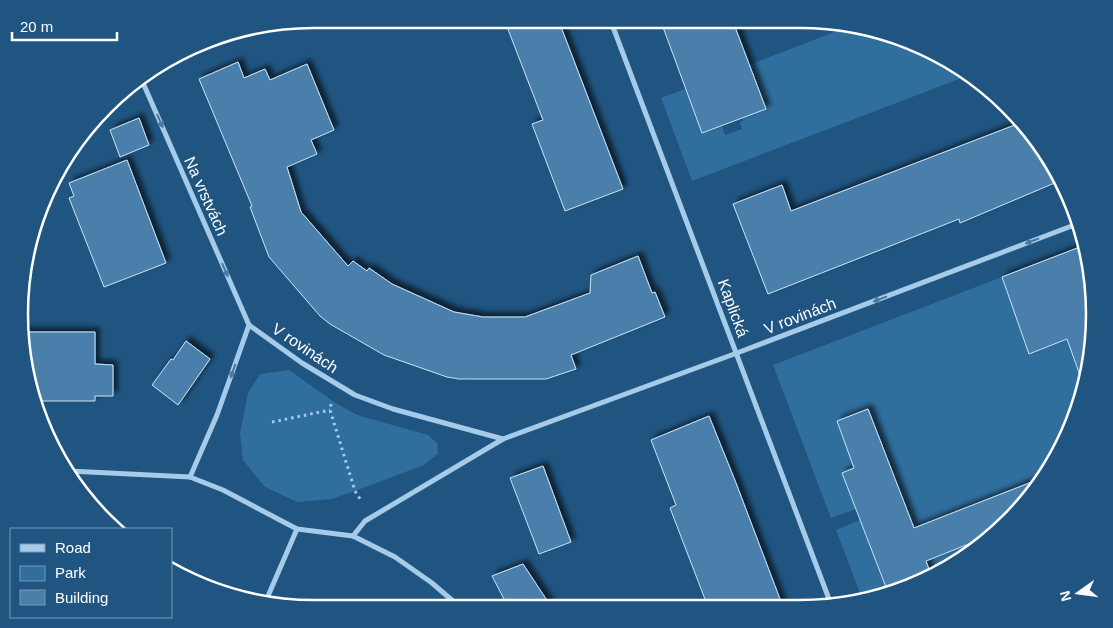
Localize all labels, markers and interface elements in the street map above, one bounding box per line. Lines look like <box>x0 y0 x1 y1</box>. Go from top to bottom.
scale bar <box>12 10 118 42</box>
text: 20 m <box>20 18 53 35</box>
one-way arrow <box>156 114 164 128</box>
street label: Na vrstvách <box>181 154 231 238</box>
one-way arrow <box>1024 237 1039 245</box>
one-way arrow <box>222 263 230 277</box>
street label: Kaplická <box>715 277 751 339</box>
street label: V rovinách <box>762 295 838 337</box>
one-way arrow <box>872 295 887 303</box>
street label: V rovinách <box>269 320 341 376</box>
one-way arrow <box>229 363 236 378</box>
legend <box>10 528 172 618</box>
text: Road <box>55 539 91 556</box>
text: Park <box>55 564 86 581</box>
north arrow <box>1053 568 1103 618</box>
text: Building <box>55 589 108 606</box>
text: N <box>1056 589 1074 603</box>

